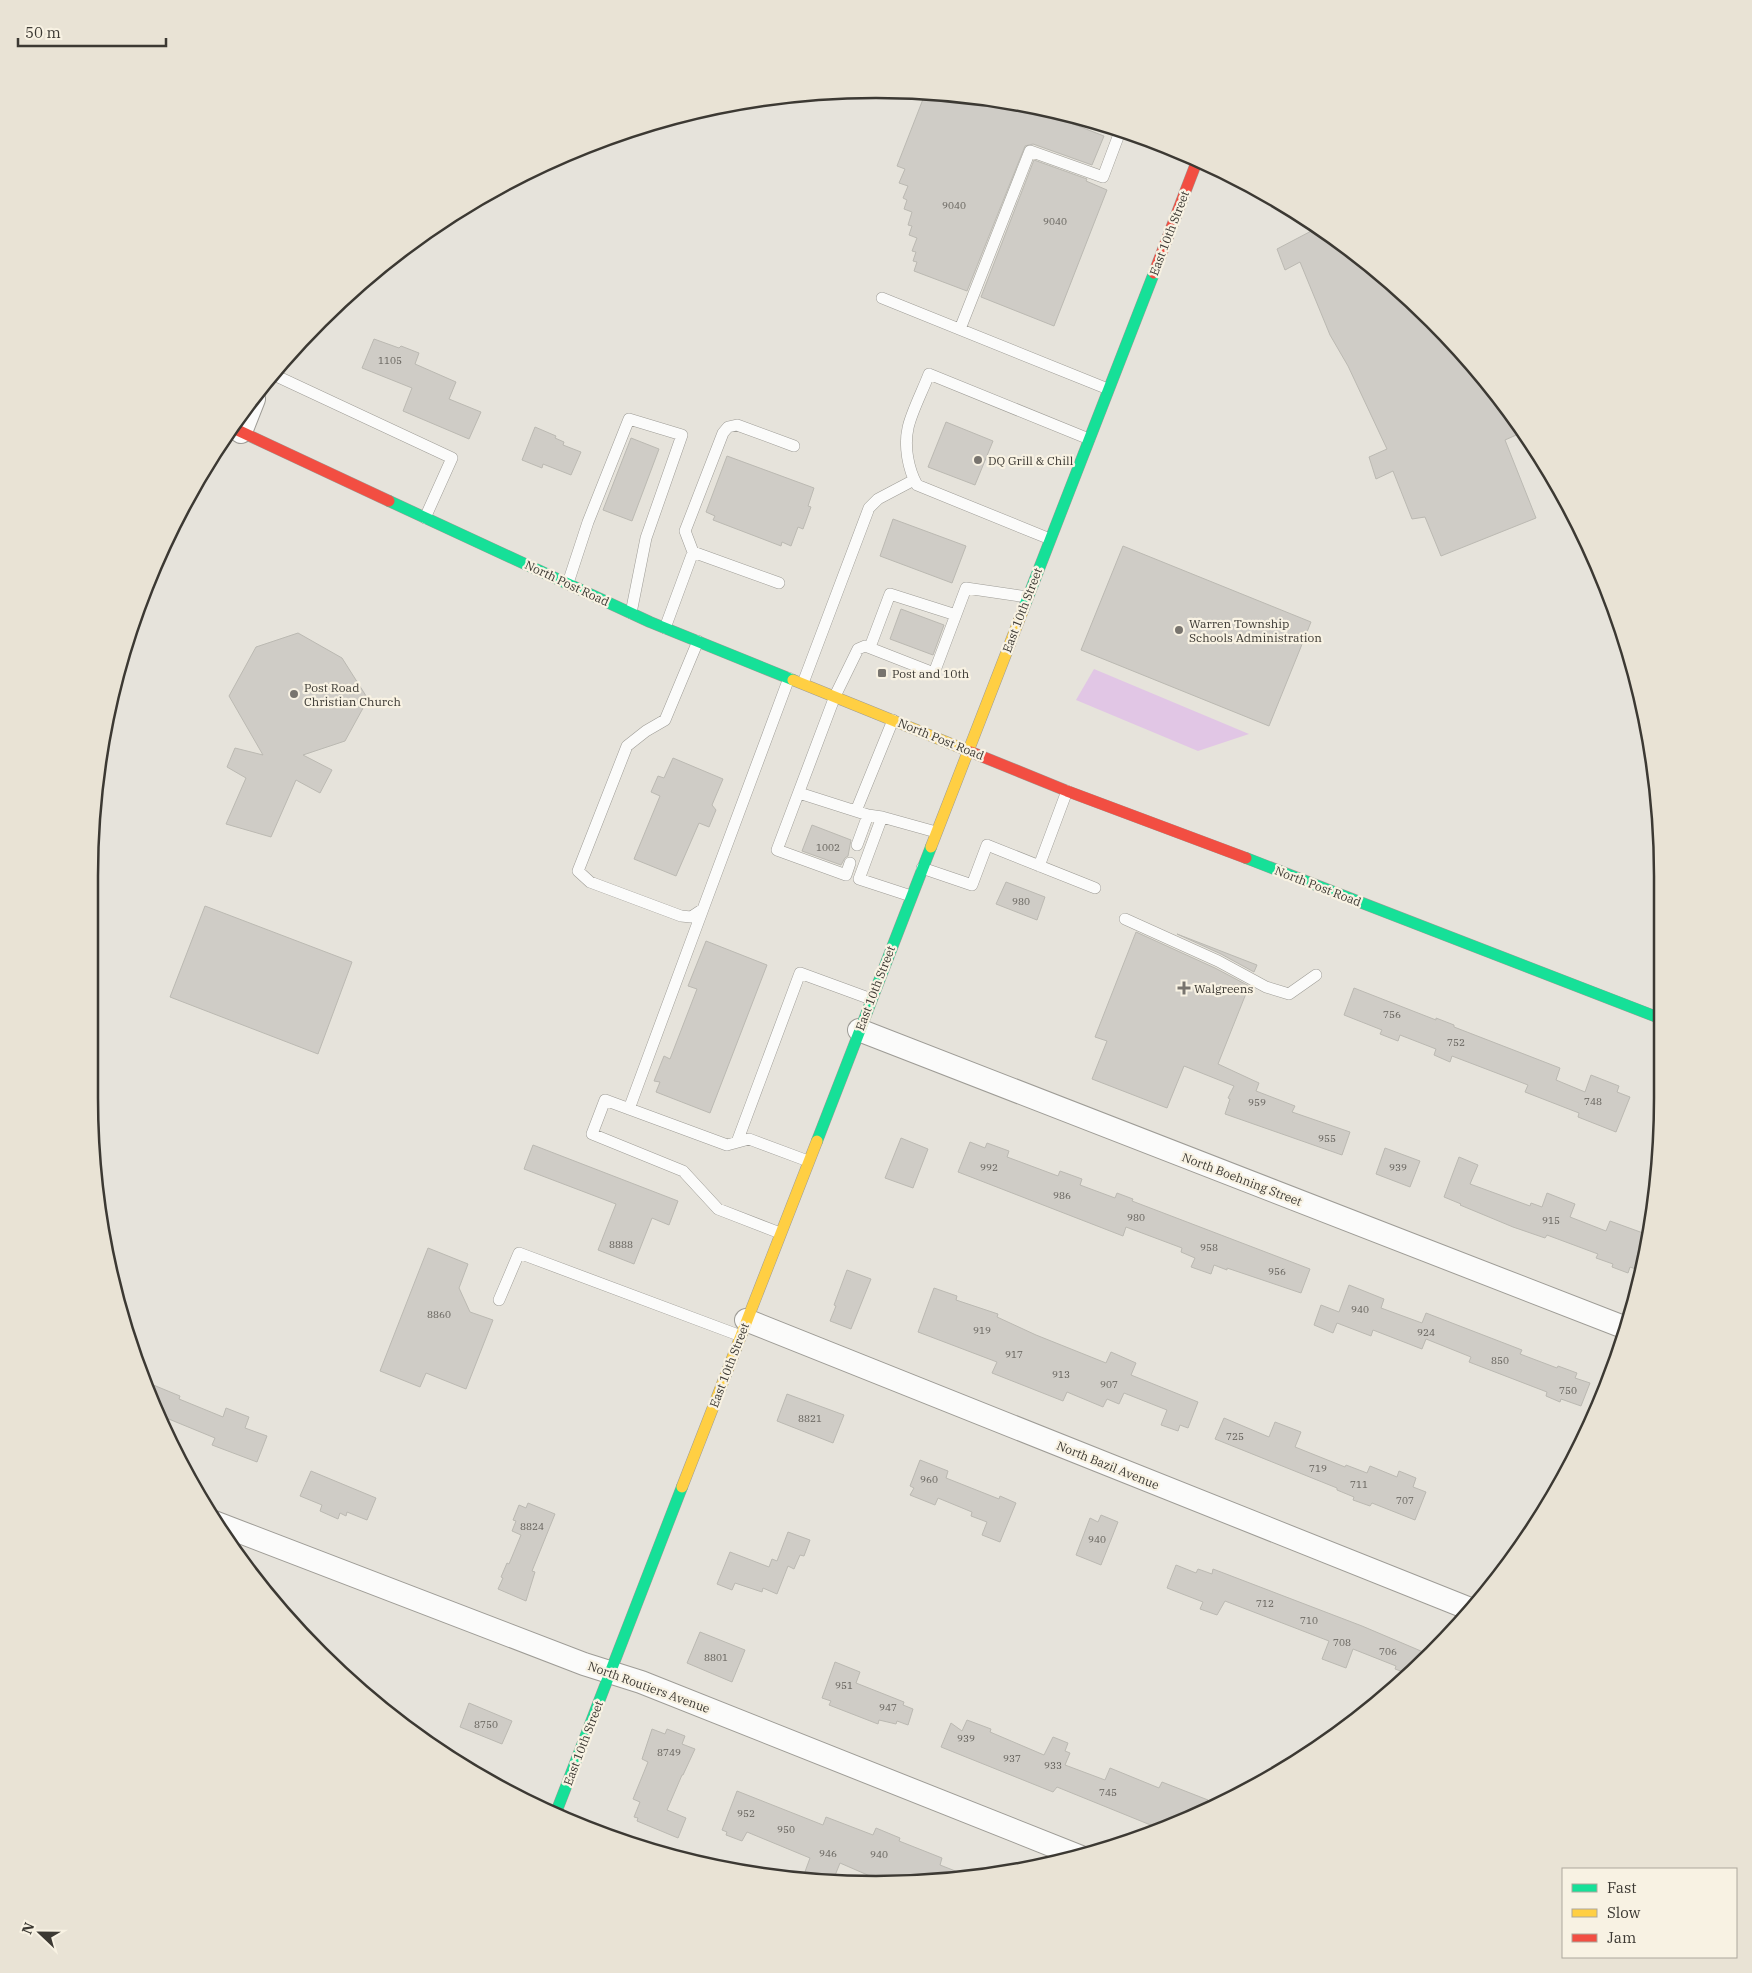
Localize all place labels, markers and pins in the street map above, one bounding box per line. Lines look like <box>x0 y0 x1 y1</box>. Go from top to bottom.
place label: DQ Grill & Chill <box>988 453 1074 468</box>
marker: DQ Grill & Chill <box>972 454 984 466</box>
place label: Warren Township Schools Administration <box>1189 616 1322 645</box>
marker: Warren Township Schools Administration <box>1173 624 1185 636</box>
place label: Post and 10th <box>892 666 970 681</box>
marker: Post and 10th <box>876 667 888 679</box>
place label: Post Road Christian Church <box>304 680 401 709</box>
marker: Post Road Christian Church <box>288 688 300 700</box>
place label: Walgreens <box>1194 981 1253 996</box>
marker: Walgreens <box>1178 982 1190 994</box>

